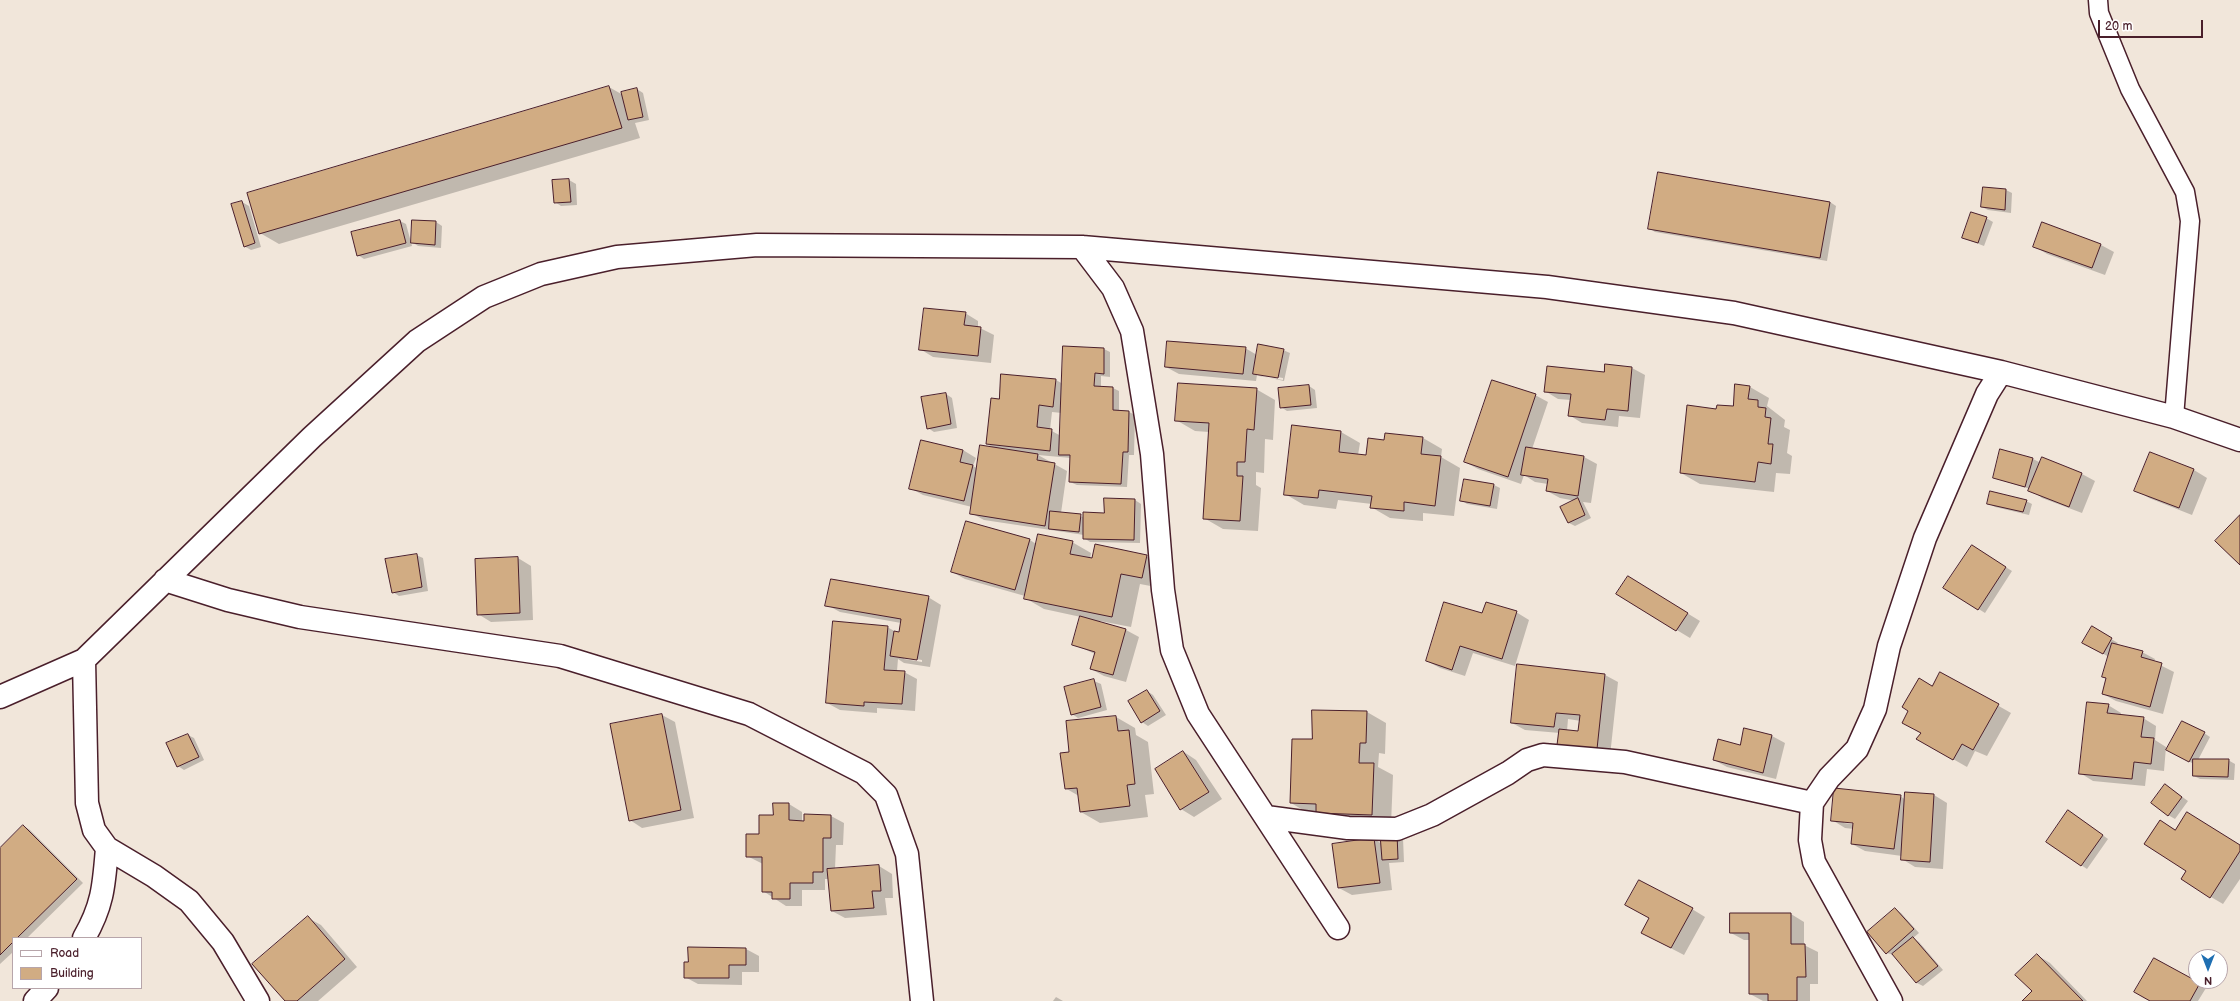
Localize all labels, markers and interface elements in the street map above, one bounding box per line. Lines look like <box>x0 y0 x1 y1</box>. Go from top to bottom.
scale bar <box>2100 12 2205 38</box>
text: 20 m <box>2105 19 2132 34</box>
legend <box>12 937 142 989</box>
text: Road <box>50 946 79 961</box>
north arrow <box>2188 949 2228 989</box>
text: Building <box>50 966 94 981</box>
text: N <box>2204 974 2212 987</box>

